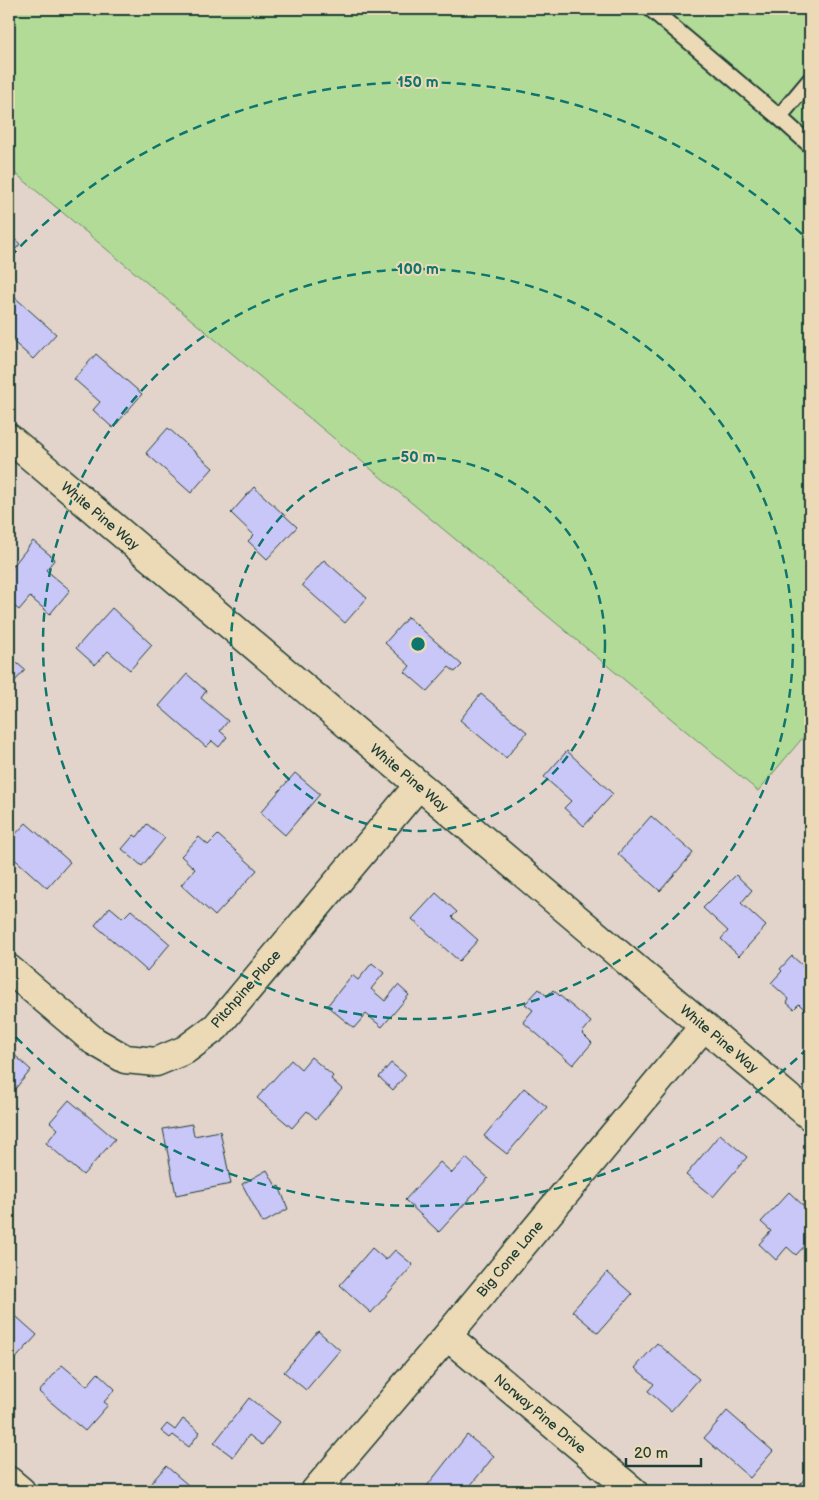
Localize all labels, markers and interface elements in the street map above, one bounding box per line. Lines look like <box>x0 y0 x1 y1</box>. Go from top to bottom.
text: 150 m <box>397 73 439 92</box>
text: 100 m <box>397 260 439 279</box>
text: 50 m <box>401 448 436 467</box>
street label: White Pine Way <box>57 478 143 554</box>
centre of rings <box>409 635 427 653</box>
street label: White Pine Way <box>366 740 452 816</box>
street label: Pitchpine Place <box>207 946 285 1032</box>
street label: White Pine Way <box>676 1001 762 1077</box>
street label: Big Cone Lane <box>473 1217 547 1301</box>
street label: Norway Pine Drive <box>491 1371 589 1457</box>
scale bar <box>626 1435 702 1467</box>
text: 20 m <box>634 1444 668 1463</box>

